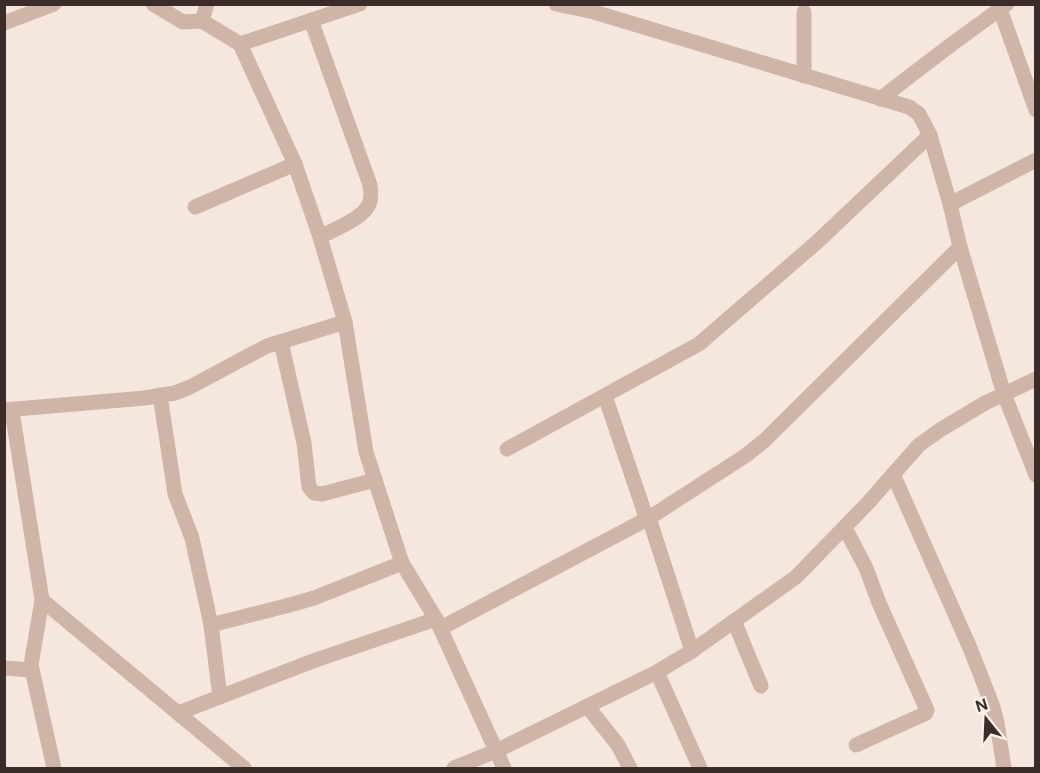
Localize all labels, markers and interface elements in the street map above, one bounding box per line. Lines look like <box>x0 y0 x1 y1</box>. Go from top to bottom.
north arrow <box>956 689 1016 749</box>
text: N <box>973 693 990 717</box>

